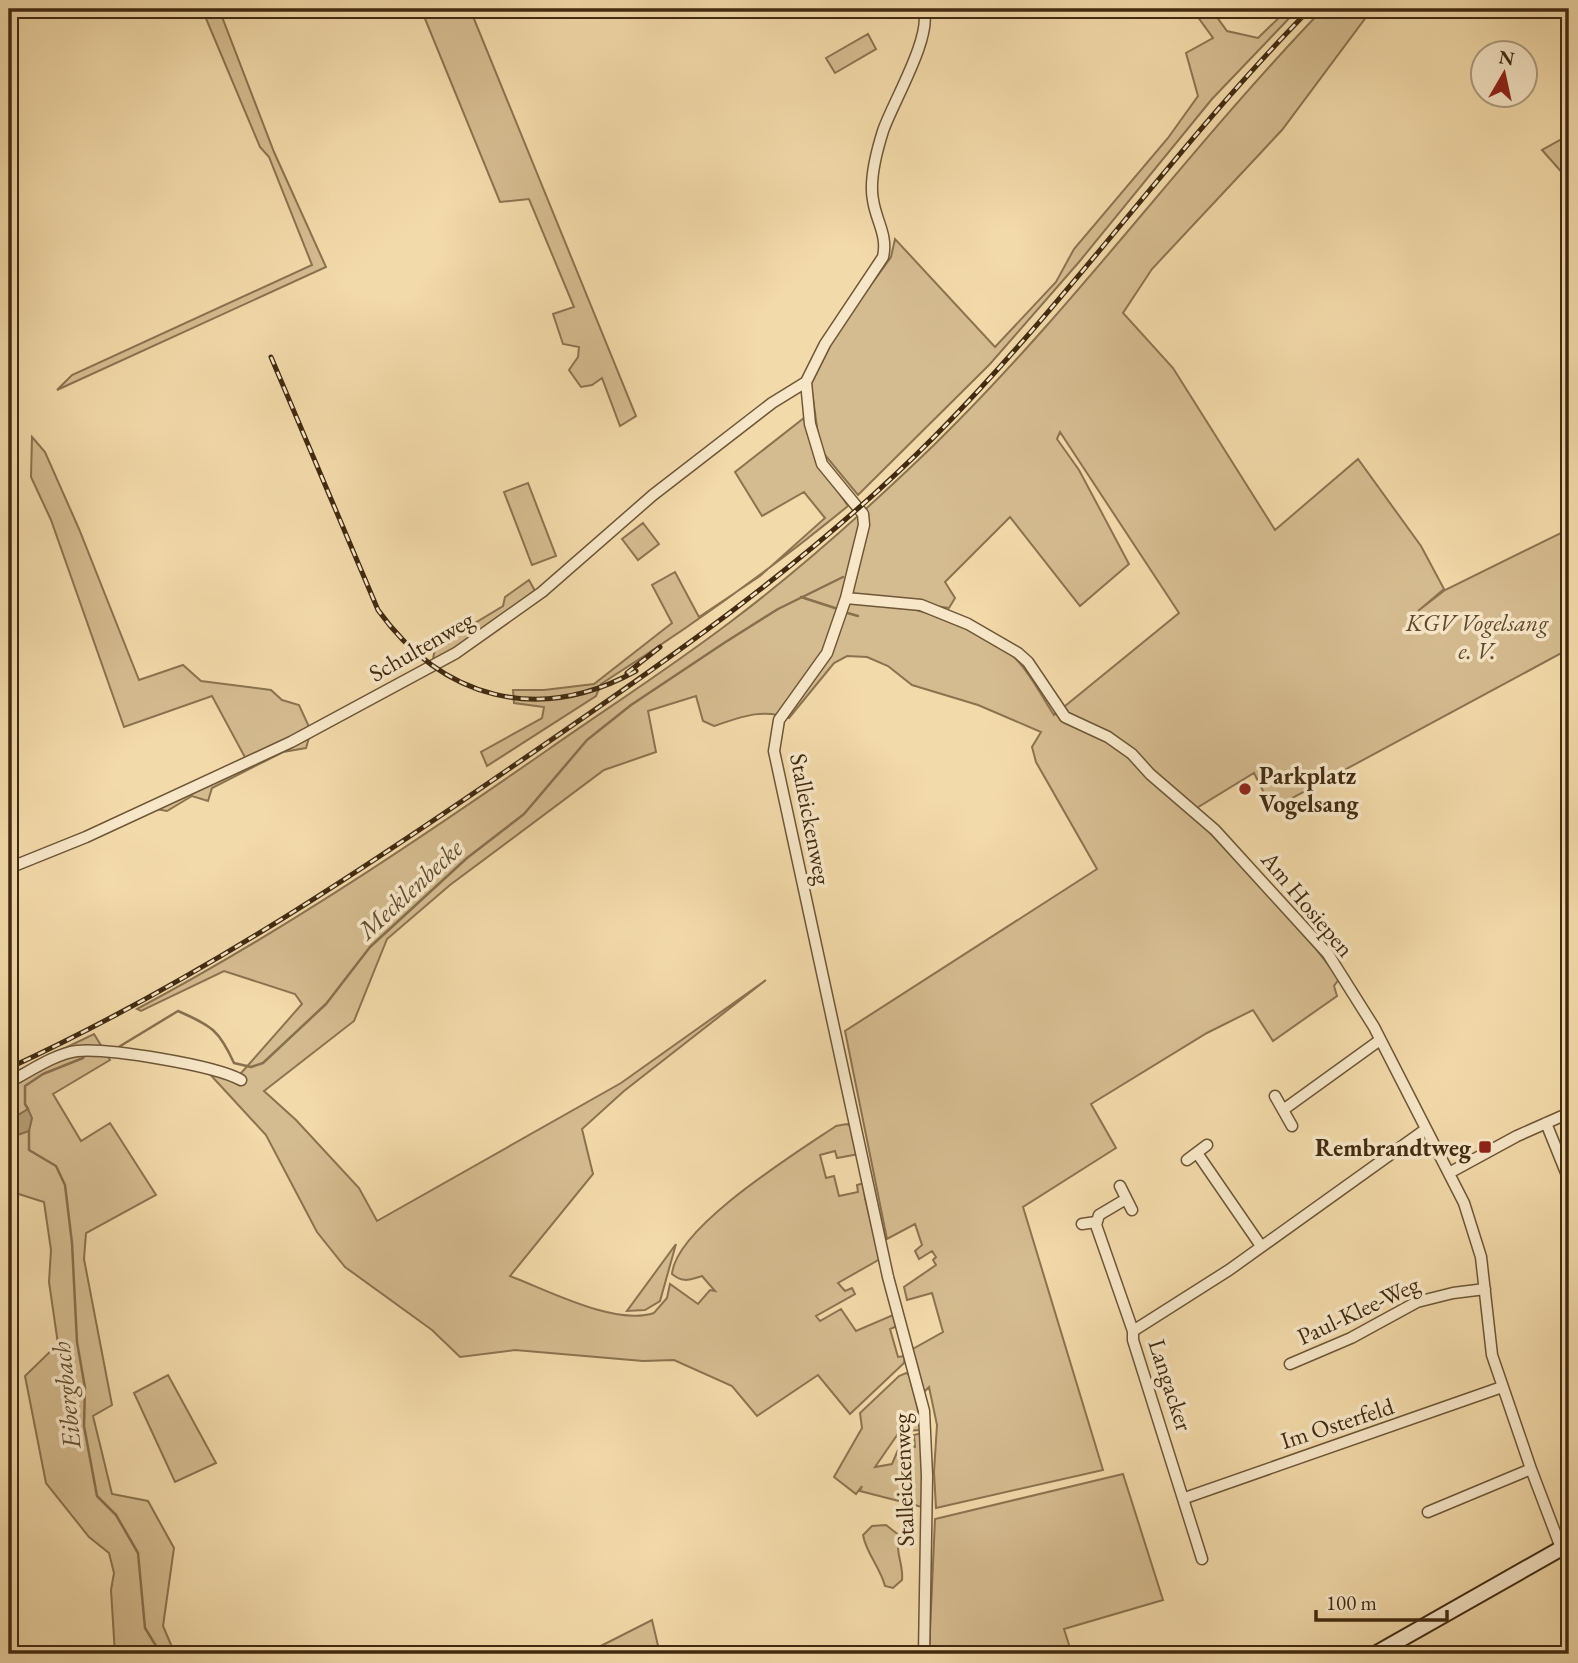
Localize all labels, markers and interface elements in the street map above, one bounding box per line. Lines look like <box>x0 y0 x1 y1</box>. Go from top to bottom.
north arrow <box>1470 38 1540 108</box>
text: N <box>1497 44 1517 71</box>
street label: Schultenweg <box>363 603 480 689</box>
park label: KGV Vogelsang e. V. <box>1405 607 1549 666</box>
street label: Stalleickenweg <box>783 751 839 888</box>
place label: Parkplatz Vogelsang <box>1259 760 1360 820</box>
marker: Parkplatz Vogelsang <box>1237 781 1253 797</box>
water label: Mecklenbecke <box>349 831 471 948</box>
street label: Am Hosiepen <box>1254 844 1362 964</box>
place label: Rembrandtweg <box>1315 1132 1472 1164</box>
marker: Rembrandtweg <box>1477 1139 1493 1155</box>
street label: Paul-Klee-Weg <box>1292 1268 1425 1352</box>
street label: Langacker <box>1142 1335 1200 1435</box>
water label: Eibergbach <box>43 1340 89 1451</box>
street label: Im Osterfeld <box>1277 1390 1398 1456</box>
street label: Stalleickenweg <box>885 1412 921 1547</box>
scale bar <box>1316 1579 1447 1623</box>
text: 100 m <box>1326 1589 1377 1616</box>

